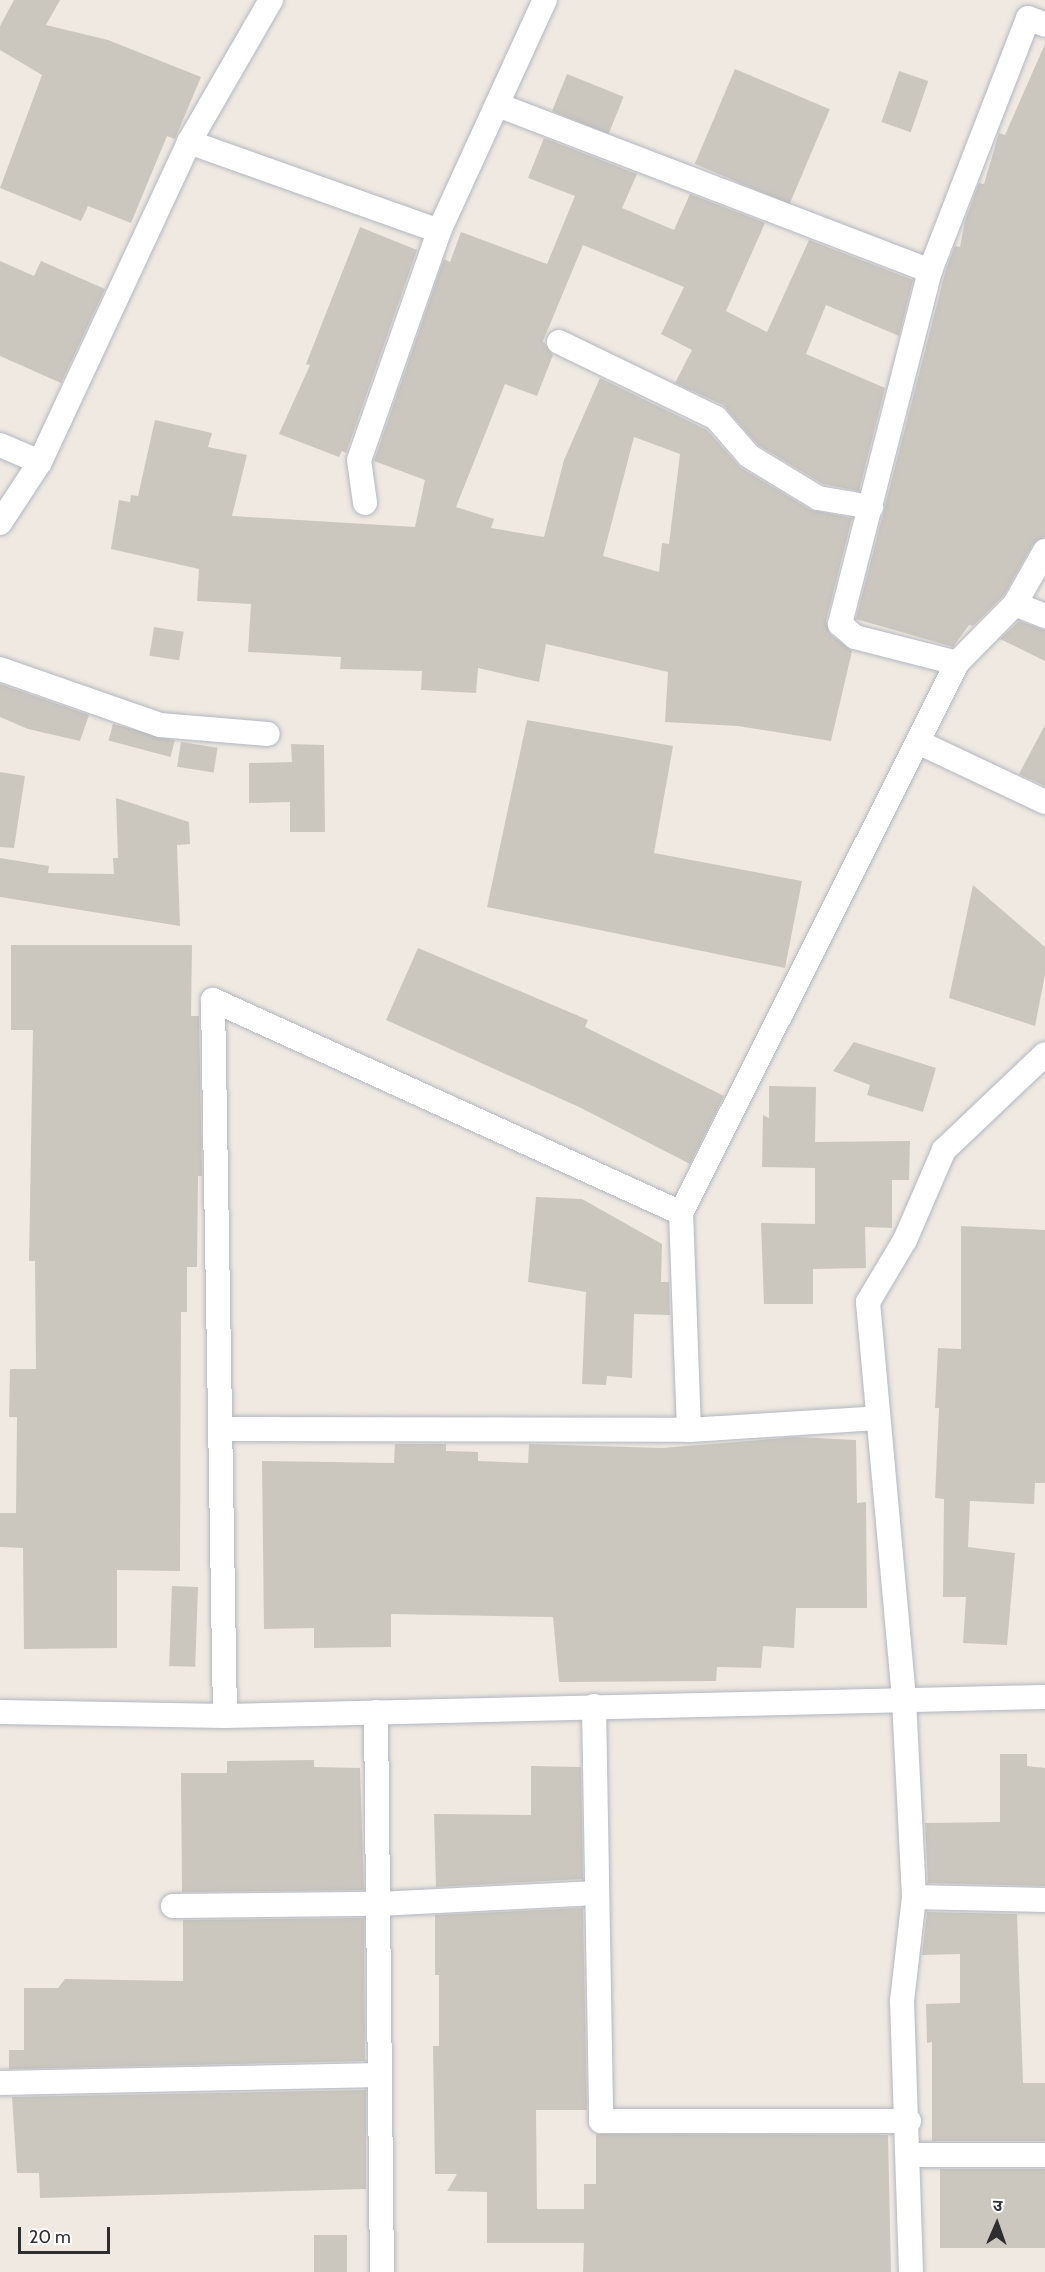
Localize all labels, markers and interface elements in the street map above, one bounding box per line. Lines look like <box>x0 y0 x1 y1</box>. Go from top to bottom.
north arrow <box>967 2194 1027 2254</box>
text: उ <box>993 2196 1003 2215</box>
scale bar <box>21 2215 112 2253</box>
text: 20 m <box>29 2226 71 2248</box>

